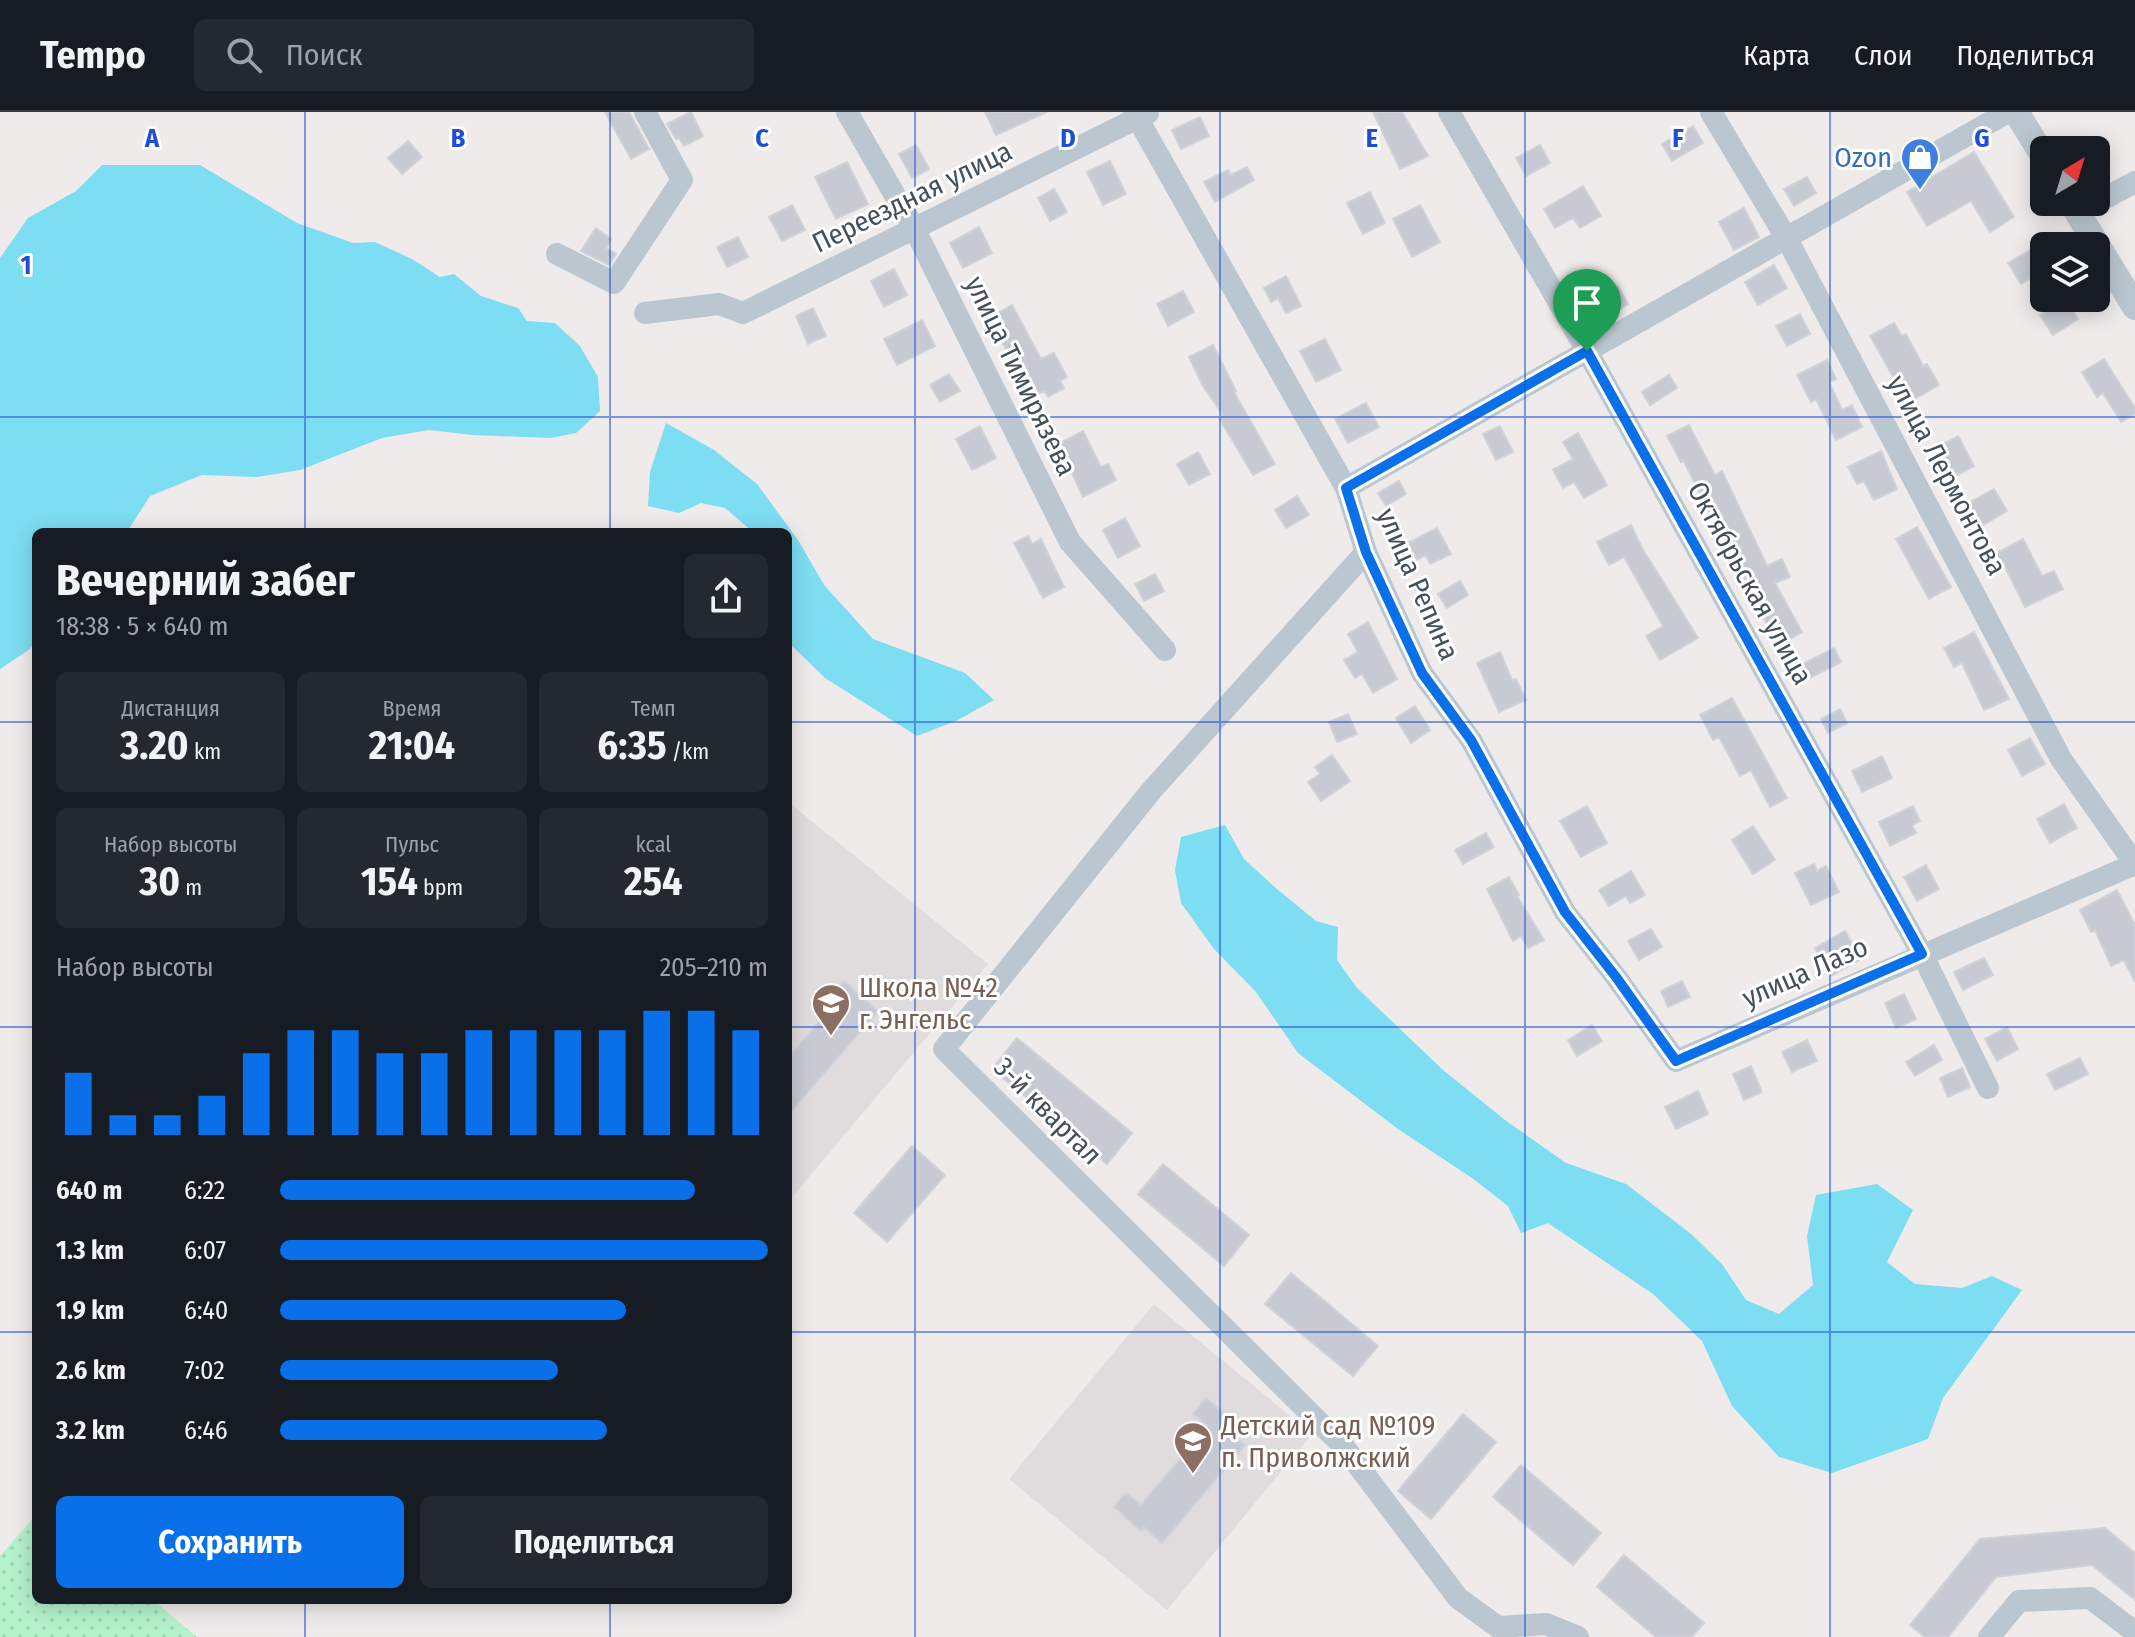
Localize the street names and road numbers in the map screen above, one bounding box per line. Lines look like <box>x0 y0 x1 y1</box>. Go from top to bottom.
street label: Переездная улица <box>807 134 1017 260</box>
street label: улица Тимирязева <box>958 271 1084 481</box>
street label: улица Лермонтова <box>1880 369 2014 581</box>
street label: Октябрьская улица <box>1681 476 1819 690</box>
street label: улица Репина <box>1370 503 1466 665</box>
street label: улица Лазо <box>1737 930 1873 1014</box>
street label: 3-й квартал <box>988 1051 1108 1171</box>

